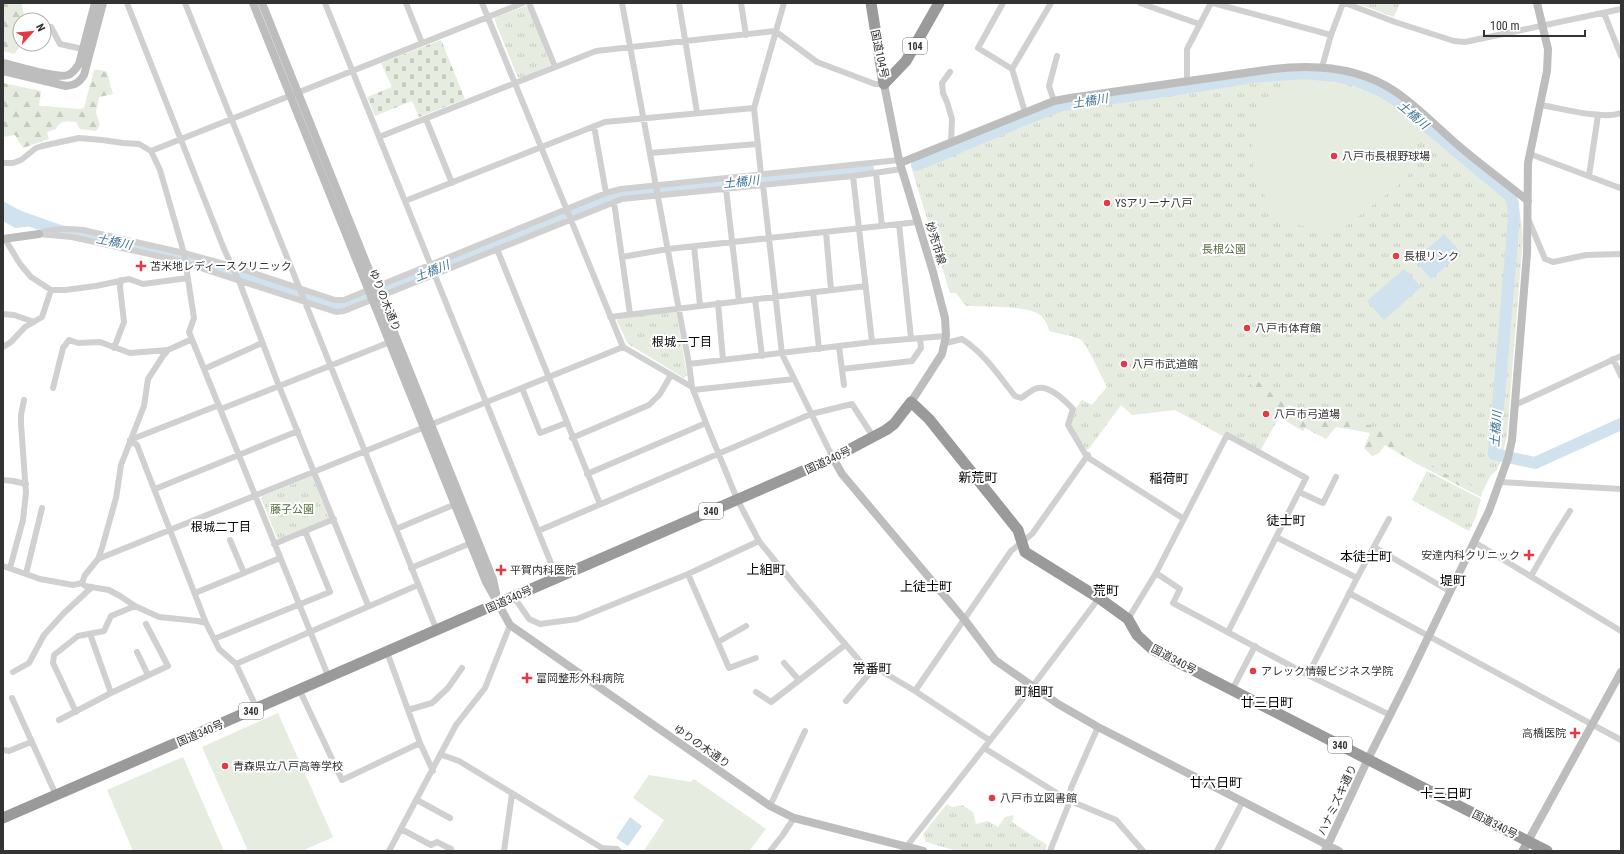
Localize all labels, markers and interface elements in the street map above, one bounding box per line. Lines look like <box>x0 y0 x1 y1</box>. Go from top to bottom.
north arrow <box>12 12 52 52</box>
scale bar <box>1484 12 1585 38</box>
text: 100 m <box>1490 19 1520 33</box>
text: N <box>33 22 48 34</box>
street label: 国道104号 <box>868 29 891 80</box>
road number: 104 <box>903 38 927 54</box>
water label: 土橋川 <box>1071 91 1111 111</box>
water label: 土橋川 <box>1395 98 1433 133</box>
place label: 八戸市長根野球場 <box>1342 150 1430 163</box>
marker: 八戸市長根野球場 <box>1329 151 1339 161</box>
water label: 土橋川 <box>722 173 762 191</box>
place label: YSアリーナ八戸 <box>1115 197 1192 210</box>
marker: YSアリーナ八戸 <box>1102 198 1112 208</box>
street label: 妙売市線 <box>923 220 948 266</box>
water label: 土橋川 <box>95 232 135 253</box>
park label: 長根公園 <box>1202 243 1246 256</box>
place label: 長根リンク <box>1404 250 1459 263</box>
marker: 長根リンク <box>1391 251 1401 261</box>
water label: 土橋川 <box>413 257 453 284</box>
marker: 苫米地レディースクリニック <box>135 260 147 272</box>
place label: 苫米地レディースクリニック <box>150 260 292 273</box>
street label: ゆりの木通り <box>366 267 403 333</box>
place label: 八戸市体育館 <box>1255 322 1321 335</box>
marker: 八戸市体育館 <box>1242 323 1252 333</box>
district label: 根城一丁目 <box>652 335 712 349</box>
place label: 八戸市武道館 <box>1132 358 1198 371</box>
marker: 八戸市武道館 <box>1119 359 1129 369</box>
place label: 八戸市弓道場 <box>1274 408 1340 421</box>
marker: 八戸市弓道場 <box>1261 409 1271 419</box>
water label: 土橋川 <box>1488 409 1504 447</box>
street label: 国道340号 <box>803 444 853 477</box>
district label: 新荒町 <box>958 470 998 485</box>
district label: 稲荷町 <box>1149 471 1189 486</box>
park label: 藤子公園 <box>270 503 314 516</box>
road number: 340 <box>699 503 723 519</box>
district label: 徒士町 <box>1266 513 1306 528</box>
district label: 根城二丁目 <box>191 520 251 534</box>
district label: 本徒士町 <box>1340 549 1392 564</box>
place label: 安達内科クリニック <box>1421 549 1520 562</box>
marker: 安達内科クリニック <box>1523 549 1535 561</box>
district label: 上組町 <box>746 562 786 577</box>
marker: 平賀内科医院 <box>495 564 507 576</box>
place label: 平賀内科医院 <box>510 564 576 577</box>
district label: 堤町 <box>1440 573 1466 588</box>
district label: 上徒士町 <box>900 579 952 594</box>
street label: 国道340号 <box>484 583 534 615</box>
district label: 荒町 <box>1093 583 1119 598</box>
street label: 国道340号 <box>1149 642 1199 677</box>
district label: 常番町 <box>852 661 892 676</box>
place label: アレック情報ビジネス学院 <box>1261 665 1393 678</box>
marker: アレック情報ビジネス学院 <box>1248 666 1258 676</box>
marker: 富岡整形外科病院 <box>521 672 533 684</box>
place label: 富岡整形外科病院 <box>536 672 624 685</box>
district label: 町組町 <box>1014 684 1054 699</box>
district label: 廿三日町 <box>1241 695 1293 710</box>
road number: 340 <box>239 703 263 719</box>
street label: 国道340号 <box>175 718 225 749</box>
street label: ゆりの木通り <box>671 722 732 771</box>
place label: 高橋医院 <box>1522 727 1566 740</box>
marker: 高橋医院 <box>1569 727 1581 739</box>
road number: 340 <box>1328 737 1352 753</box>
place label: 青森県立八戸高等学校 <box>233 760 343 773</box>
marker: 青森県立八戸高等学校 <box>220 761 230 771</box>
street label: ハナミズキ通り <box>1315 763 1360 838</box>
district label: 廿六日町 <box>1190 775 1242 790</box>
district label: 十三日町 <box>1420 786 1472 801</box>
place label: 八戸市立図書館 <box>1000 792 1077 805</box>
marker: 八戸市立図書館 <box>987 793 997 803</box>
street label: 国道340号 <box>1470 807 1520 841</box>

